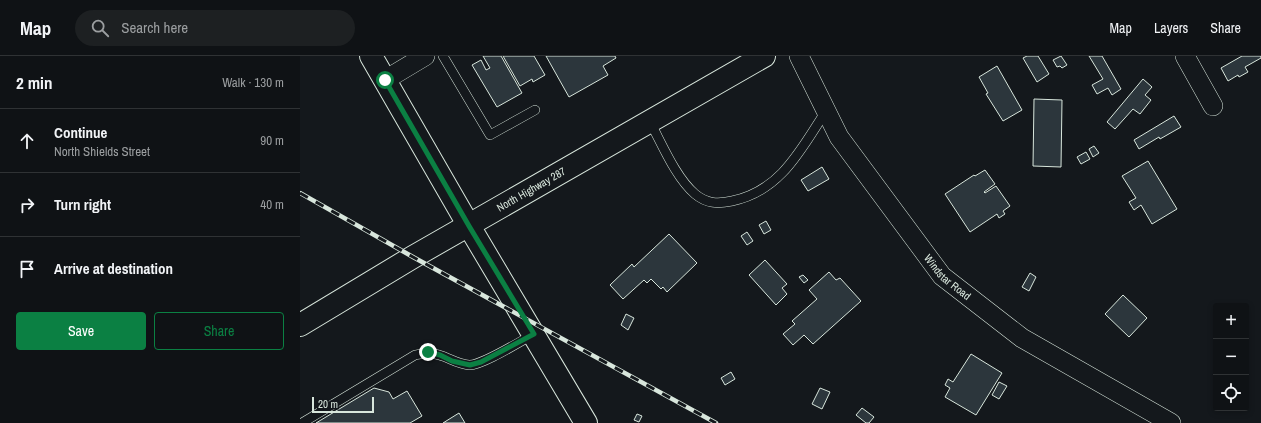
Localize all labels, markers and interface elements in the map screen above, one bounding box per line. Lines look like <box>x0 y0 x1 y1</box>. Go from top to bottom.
search box <box>75 10 355 46</box>
text: Map <box>20 15 51 41</box>
icon: search <box>89 17 111 39</box>
text: Search here <box>121 17 188 38</box>
text: Map <box>1110 19 1132 37</box>
text: Layers <box>1154 19 1188 37</box>
text: Share <box>1210 19 1241 37</box>
text: 2 min <box>16 71 52 94</box>
route start <box>376 71 394 89</box>
text: Walk · 130 m <box>222 74 284 91</box>
text: Continue <box>54 122 107 143</box>
icon: ahead <box>16 130 38 152</box>
text: 90 m <box>260 132 284 149</box>
text: North Shields Street <box>54 143 150 160</box>
street label: North Highway 287 <box>494 164 568 215</box>
icon: right <box>16 194 38 216</box>
text: Turn right <box>54 194 111 215</box>
text: 40 m <box>260 196 284 213</box>
street label: Windstar Road <box>921 251 974 303</box>
icon: arrive <box>16 258 38 280</box>
text: Arrive at destination <box>54 258 173 279</box>
map controls <box>1213 303 1249 411</box>
button: + <box>1213 303 1249 339</box>
button: Save <box>16 312 146 350</box>
button: Share <box>154 312 284 350</box>
button: − <box>1213 339 1249 375</box>
route end <box>419 343 437 361</box>
button: locate <box>1213 375 1249 411</box>
scale bar <box>312 395 374 414</box>
text: 20 m <box>318 397 338 411</box>

